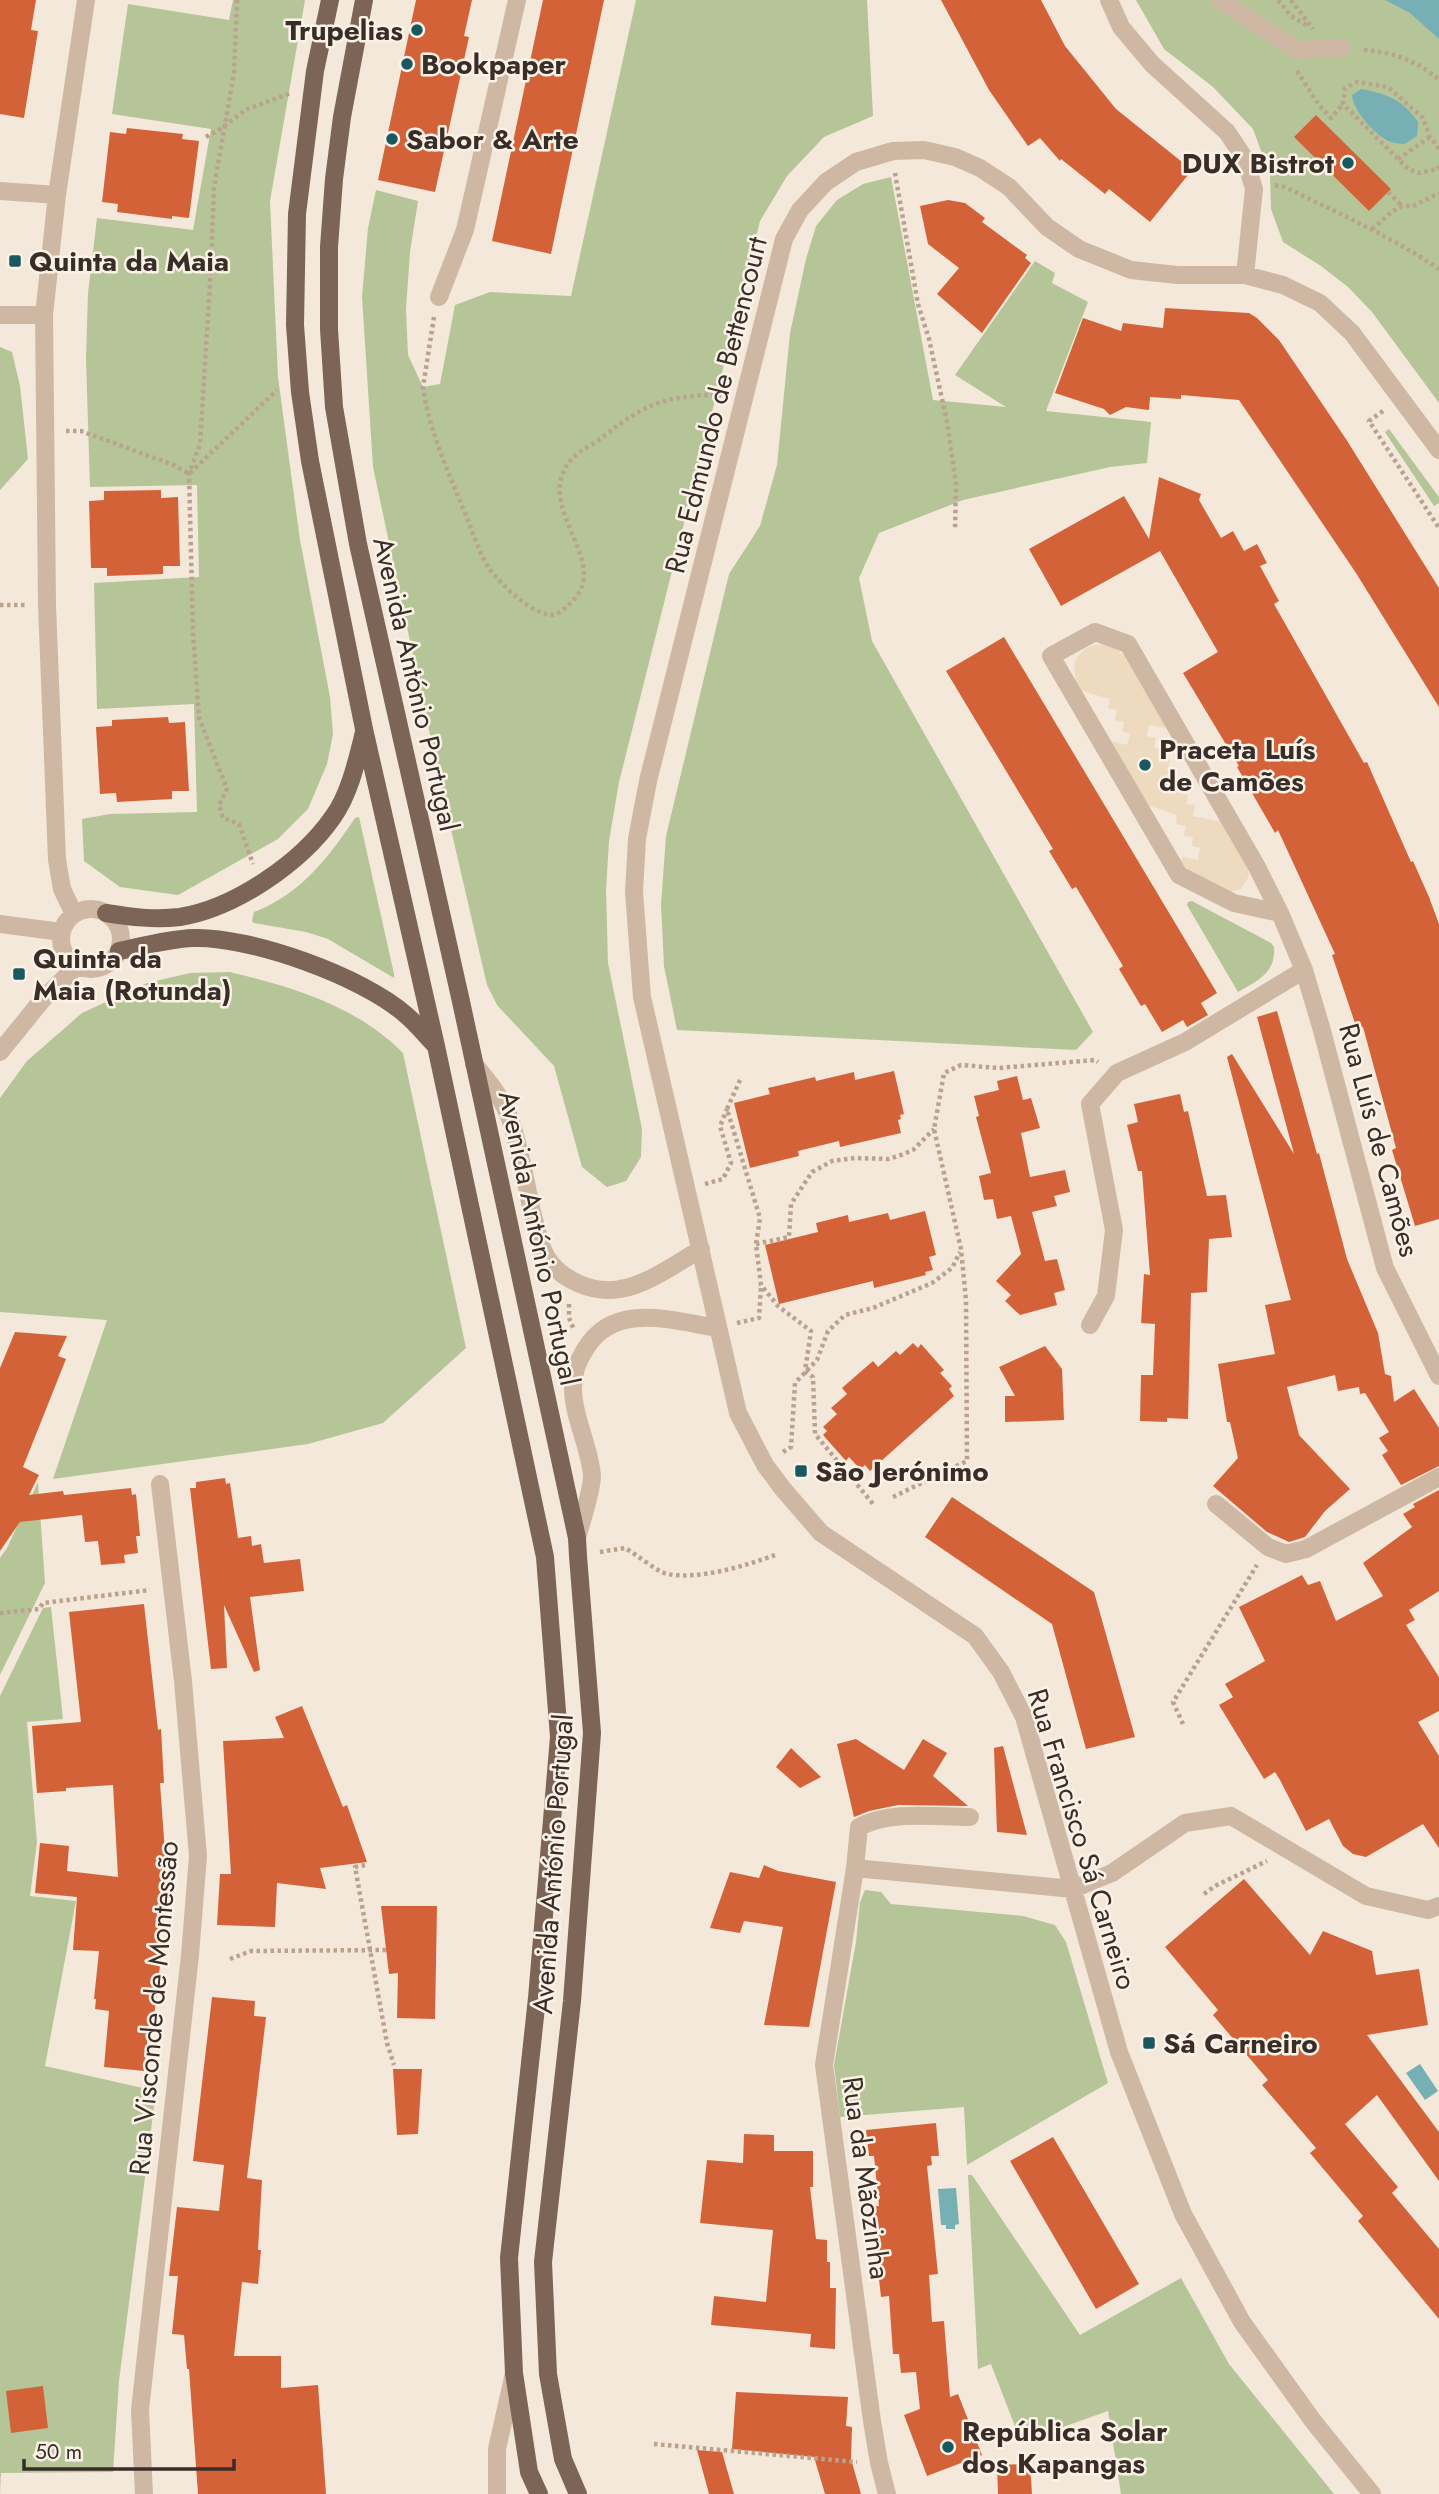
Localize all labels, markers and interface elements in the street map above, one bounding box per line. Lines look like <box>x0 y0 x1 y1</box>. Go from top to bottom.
place label: Trupelias <box>285 10 403 51</box>
marker: Trupelias <box>409 22 425 38</box>
place label: Bookpaper <box>421 44 566 85</box>
marker: Bookpaper <box>399 56 415 72</box>
place label: Sabor & Arte <box>406 119 579 160</box>
marker: Sabor & Arte <box>384 131 400 147</box>
place label: DUX Bistrot <box>1182 143 1334 184</box>
marker: DUX Bistrot <box>1340 155 1356 171</box>
street label: Rua Edmundo de Bettencourt <box>654 232 778 578</box>
place label: Quinta da Maia <box>29 241 229 282</box>
marker: Quinta da Maia <box>7 253 23 269</box>
street label: Avenida António Portugal <box>362 533 470 835</box>
place label: Praceta Luís de Camões <box>1159 729 1316 802</box>
marker: Praceta Luís de Camões <box>1137 757 1153 773</box>
place label: Quinta da Maia (Rotunda) <box>33 938 231 1011</box>
marker: Quinta da Maia (Rotunda) <box>11 966 27 982</box>
street label: Rua Luís de Camões <box>1328 1019 1430 1261</box>
street label: Avenida António Portugal <box>488 1087 590 1389</box>
place label: São Jerónimo <box>815 1451 989 1492</box>
marker: São Jerónimo <box>793 1463 809 1479</box>
street label: Rua Francisco Sá Carneiro <box>1017 1683 1147 1995</box>
street label: Avenida António Portugal <box>522 1713 584 2015</box>
street label: Rua Visconde de Montessão <box>119 1839 189 2177</box>
place label: Sá Carneiro <box>1163 2023 1318 2064</box>
marker: Sá Carneiro <box>1141 2035 1157 2051</box>
street label: Rua da Mãozinha <box>831 2074 901 2282</box>
place label: República Solar dos Kapangas <box>962 2411 1168 2484</box>
scale bar <box>24 2428 234 2472</box>
text: 50 m <box>35 2437 82 2467</box>
marker: República Solar dos Kapangas <box>940 2439 956 2455</box>

